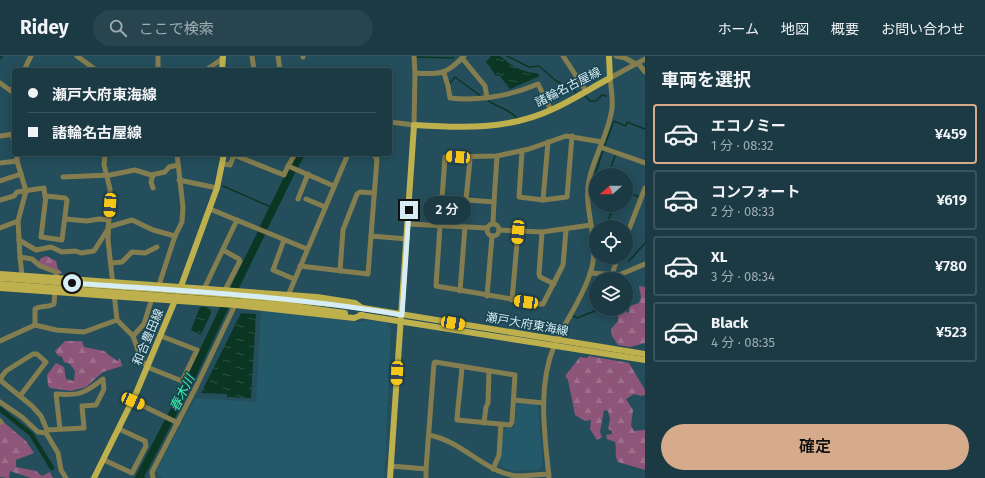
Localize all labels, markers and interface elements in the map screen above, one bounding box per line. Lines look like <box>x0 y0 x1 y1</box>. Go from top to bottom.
search box <box>93 10 373 46</box>
text: Ridey <box>20 16 69 39</box>
icon: search <box>107 17 129 39</box>
text: ここで検索 <box>139 20 214 38</box>
text: ホーム <box>717 21 759 38</box>
text: 地図 <box>781 21 809 38</box>
text: 概要 <box>831 21 859 38</box>
text: お問い合わせ <box>881 21 965 38</box>
street label: 諸輪名古屋線 <box>533 64 603 110</box>
text: 車両を選択 <box>661 69 751 91</box>
text: 瀬戸大府東海線 <box>52 86 157 104</box>
icon: car <box>663 116 699 152</box>
text: エコノミー <box>711 117 786 135</box>
text: 諸輪名古屋線 <box>52 124 142 142</box>
text: ¥459 <box>935 125 967 143</box>
text: 1 分 · 08:32 <box>711 138 774 153</box>
car <box>446 150 470 164</box>
north arrow <box>589 168 633 212</box>
map controls <box>589 168 633 316</box>
icon: car <box>663 182 699 218</box>
text: コンフォート <box>711 183 801 201</box>
text: ¥619 <box>936 191 967 209</box>
car <box>103 193 117 217</box>
callout: 2 分 <box>423 196 471 224</box>
route end <box>400 201 418 219</box>
text: 2 分 <box>436 202 458 217</box>
text: 2 分 · 08:33 <box>711 204 775 219</box>
car <box>511 220 525 244</box>
button: locate <box>589 220 633 264</box>
icon: car <box>663 248 699 284</box>
text: XL <box>711 248 727 266</box>
text: ¥780 <box>935 257 967 275</box>
text: 3 分 · 08:34 <box>711 269 775 284</box>
button: layers <box>589 272 633 316</box>
route start <box>63 274 81 292</box>
car <box>513 294 539 310</box>
street label: 和合豊田線 <box>130 307 166 367</box>
street label: 瀬戸大府東海線 <box>484 310 570 338</box>
icon: car <box>663 314 699 350</box>
text: Black <box>711 314 748 332</box>
car <box>440 315 466 331</box>
text: ¥523 <box>936 323 967 341</box>
text: 4 分 · 08:35 <box>711 335 775 350</box>
car <box>390 361 404 385</box>
water label: 春木川 <box>166 370 198 414</box>
car <box>120 391 146 411</box>
button: 確定 <box>661 424 969 470</box>

